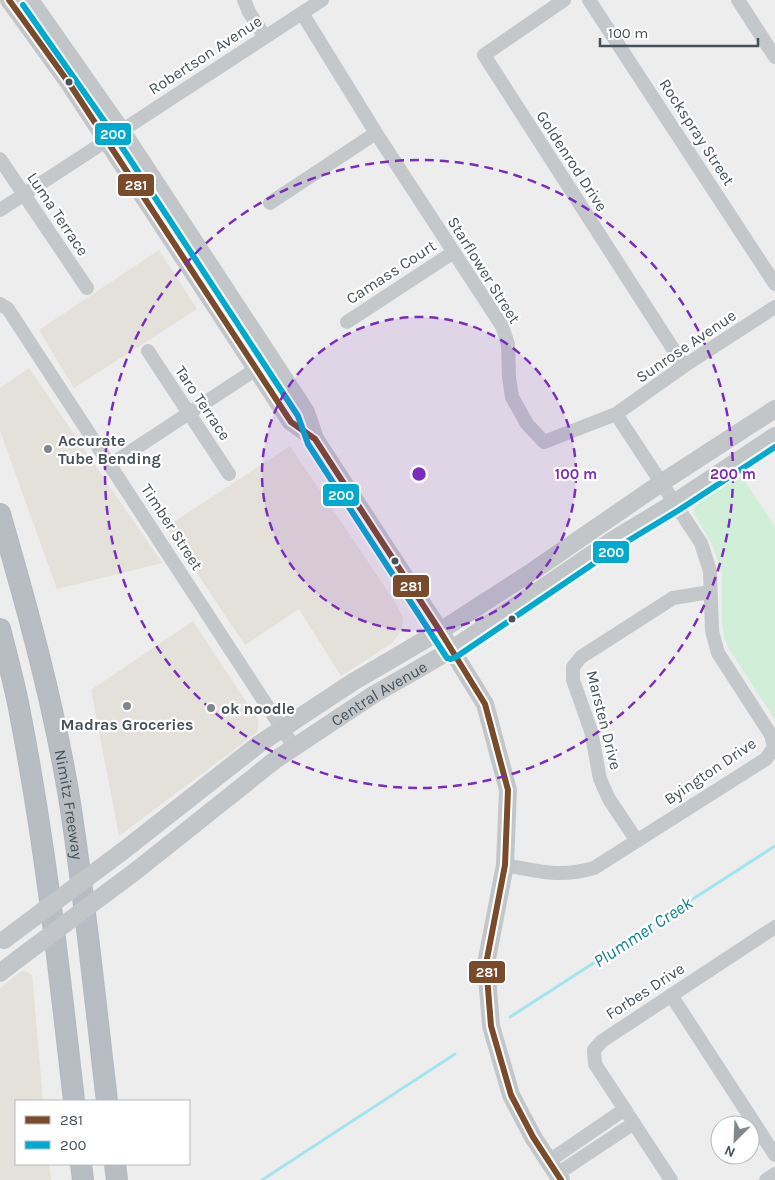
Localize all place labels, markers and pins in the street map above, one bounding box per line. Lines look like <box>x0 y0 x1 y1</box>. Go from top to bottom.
unlabelled marker <box>64 77 74 87</box>
place label: Accurate Tube Bending <box>58 431 161 468</box>
marker: Accurate Tube Bending <box>42 443 54 455</box>
centre of rings <box>410 465 428 483</box>
unlabelled marker <box>390 556 400 566</box>
unlabelled marker <box>507 614 517 624</box>
place label: ok noodle <box>221 699 295 718</box>
marker: Madras Groceries <box>121 700 133 712</box>
marker: ok noodle <box>205 702 217 714</box>
place label: Madras Groceries <box>61 715 193 734</box>

